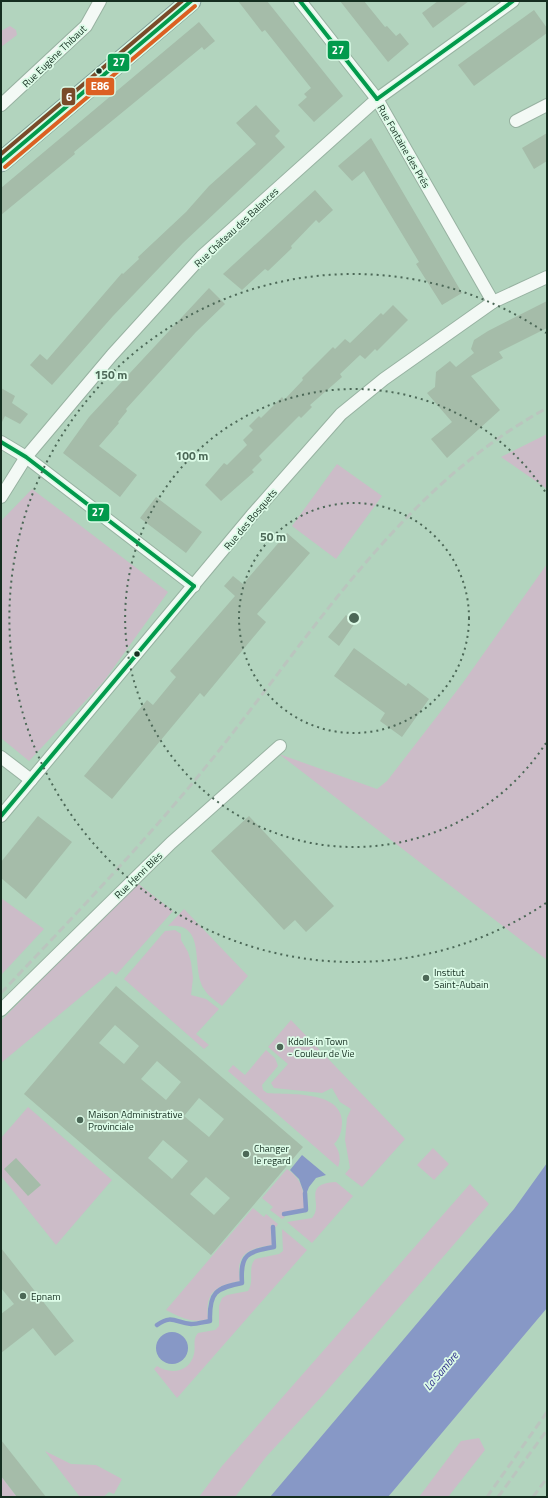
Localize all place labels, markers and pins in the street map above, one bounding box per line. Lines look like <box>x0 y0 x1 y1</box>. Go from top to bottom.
unlabelled marker <box>94 66 104 76</box>
centre of rings <box>347 611 361 625</box>
unlabelled marker <box>132 649 142 659</box>
place label: Institut Saint-Aubain <box>434 965 489 992</box>
marker: Institut Saint-Aubain <box>421 973 431 983</box>
place label: Kdolls in Town - Couleur de Vie <box>288 1034 354 1061</box>
marker: Kdolls in Town - Couleur de Vie <box>275 1042 285 1052</box>
place label: Maison Administrative Provinciale <box>88 1107 183 1134</box>
marker: Maison Administrative Provinciale <box>75 1115 85 1125</box>
place label: Changer le regard <box>254 1141 291 1168</box>
marker: Changer le regard <box>241 1149 251 1159</box>
place label: Epnam <box>31 1289 61 1304</box>
marker: Epnam <box>18 1291 28 1301</box>

